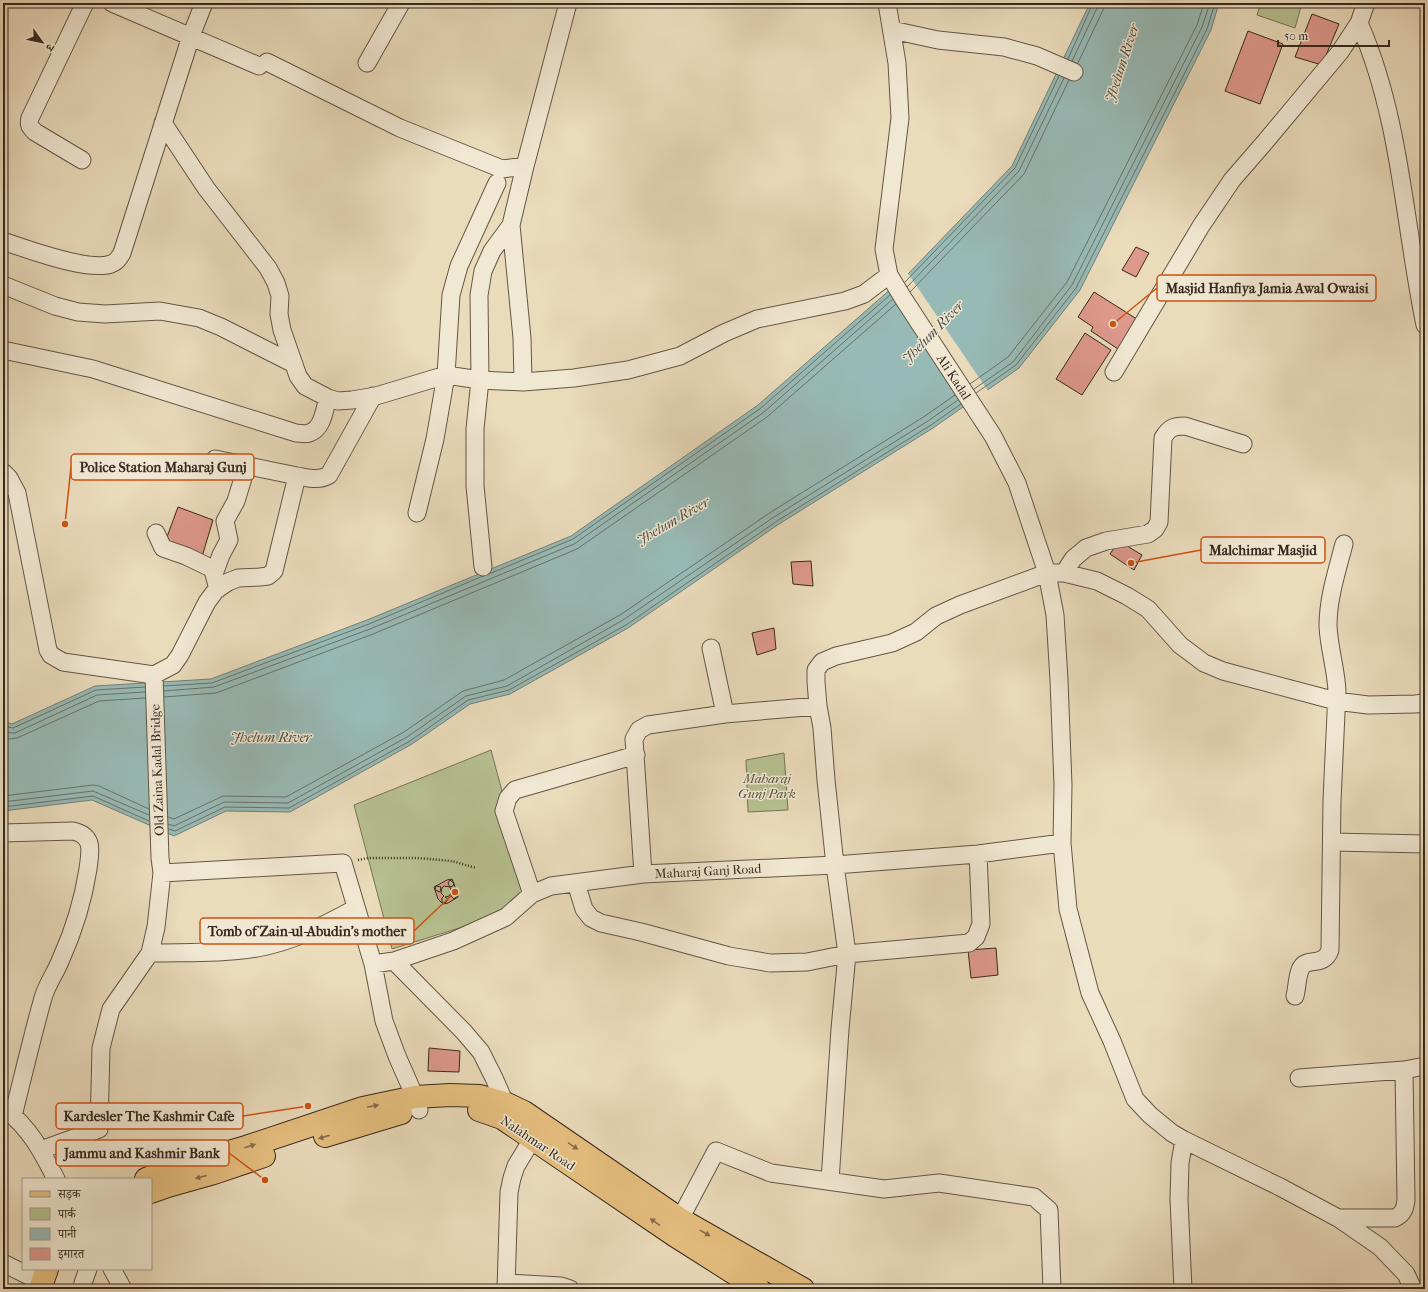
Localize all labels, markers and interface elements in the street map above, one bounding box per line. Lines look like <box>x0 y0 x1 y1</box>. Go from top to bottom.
water label: Jhelum River <box>1101 20 1143 104</box>
north arrow <box>22 22 62 62</box>
scale bar <box>1278 22 1389 48</box>
text: 50 m <box>1284 29 1308 43</box>
text: उ <box>42 40 57 54</box>
callout: Masjid Hanfiya Jamia Awal Owaisi <box>1157 275 1376 301</box>
text: Masjid Hanfiya Jamia Awal Owaisi <box>1164 280 1369 297</box>
water label: Jhelum River <box>899 296 969 367</box>
street label: Ali Kadal <box>933 351 974 403</box>
callout: Police Station Maharaj Gunj <box>71 454 254 480</box>
text: Police Station Maharaj Gunj <box>79 459 247 476</box>
water label: Jhelum River <box>634 492 714 549</box>
callout: Malchimar Masjid <box>1201 537 1325 563</box>
text: Malchimar Masjid <box>1208 542 1318 559</box>
street label: Old Zaina Kadal Bridge <box>147 703 167 836</box>
water label: Jhelum River <box>230 729 313 746</box>
park label: Maharaj Gunj Park <box>738 771 796 801</box>
street label: Maharaj Ganj Road <box>654 861 763 881</box>
callout: Tomb of Zain-ul-Abudin's mother <box>200 918 414 944</box>
text: Tomb of Zain-ul-Abudin's mother <box>207 923 407 940</box>
one-way arrow <box>367 1102 379 1108</box>
callout: Kardesler The Kashmir Cafe <box>56 1103 243 1129</box>
text: Kardesler The Kashmir Cafe <box>63 1108 235 1125</box>
street label: Nalahmar Road <box>498 1113 579 1174</box>
one-way arrow <box>318 1134 330 1140</box>
callout: Jammu and Kashmir Bank <box>56 1140 229 1166</box>
one-way arrow <box>244 1143 256 1149</box>
one-way arrow <box>567 1143 579 1150</box>
text: Jammu and Kashmir Bank <box>62 1145 221 1162</box>
one-way arrow <box>194 1174 206 1180</box>
legend <box>22 1178 152 1270</box>
text: सड़क <box>57 1187 82 1201</box>
text: पार्क <box>57 1207 77 1221</box>
one-way arrow <box>650 1219 661 1226</box>
text: पानी <box>57 1226 77 1241</box>
one-way arrow <box>699 1230 711 1237</box>
text: इमारत <box>57 1247 85 1261</box>

